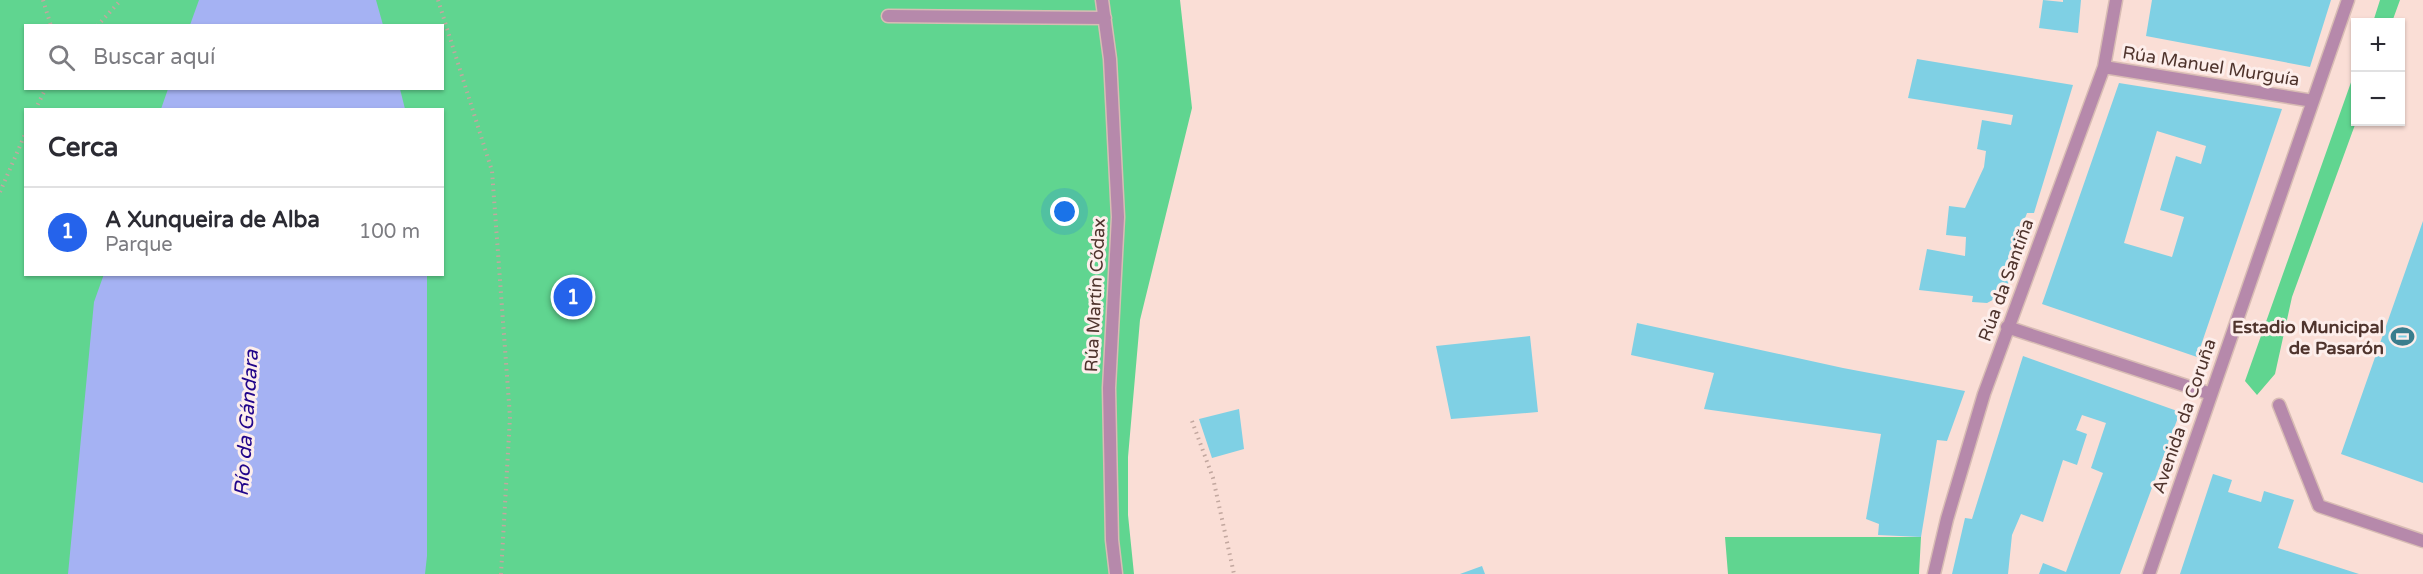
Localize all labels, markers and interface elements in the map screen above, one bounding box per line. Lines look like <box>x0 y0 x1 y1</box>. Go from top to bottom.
map controls <box>2351 18 2405 126</box>
button: + <box>2351 18 2405 72</box>
search box <box>24 24 444 90</box>
icon: search <box>45 41 78 74</box>
street label: Rúa Manuel Murguía <box>2121 41 2301 91</box>
text: Buscar aquí <box>93 44 215 70</box>
button: − <box>2351 72 2405 126</box>
text: Cerca <box>48 132 118 163</box>
your location <box>1050 197 1079 226</box>
text: A Xunqueira de Alba <box>105 207 320 233</box>
street label: Rúa da Santiña <box>1974 216 2038 344</box>
street label: Rúa Martín Códax <box>1080 217 1110 373</box>
text: 1 <box>61 220 74 244</box>
text: 100 m <box>359 220 420 244</box>
text: Parque <box>105 233 173 257</box>
pin: 1 <box>554 274 592 320</box>
place label: Estadio Municipal de Pasarón <box>2232 316 2384 359</box>
sports icon: Estadio Municipal de Pasarón <box>2389 324 2415 350</box>
street label: Avenida da Coruña <box>2147 336 2221 496</box>
water label: Río da Gándara <box>230 348 264 497</box>

